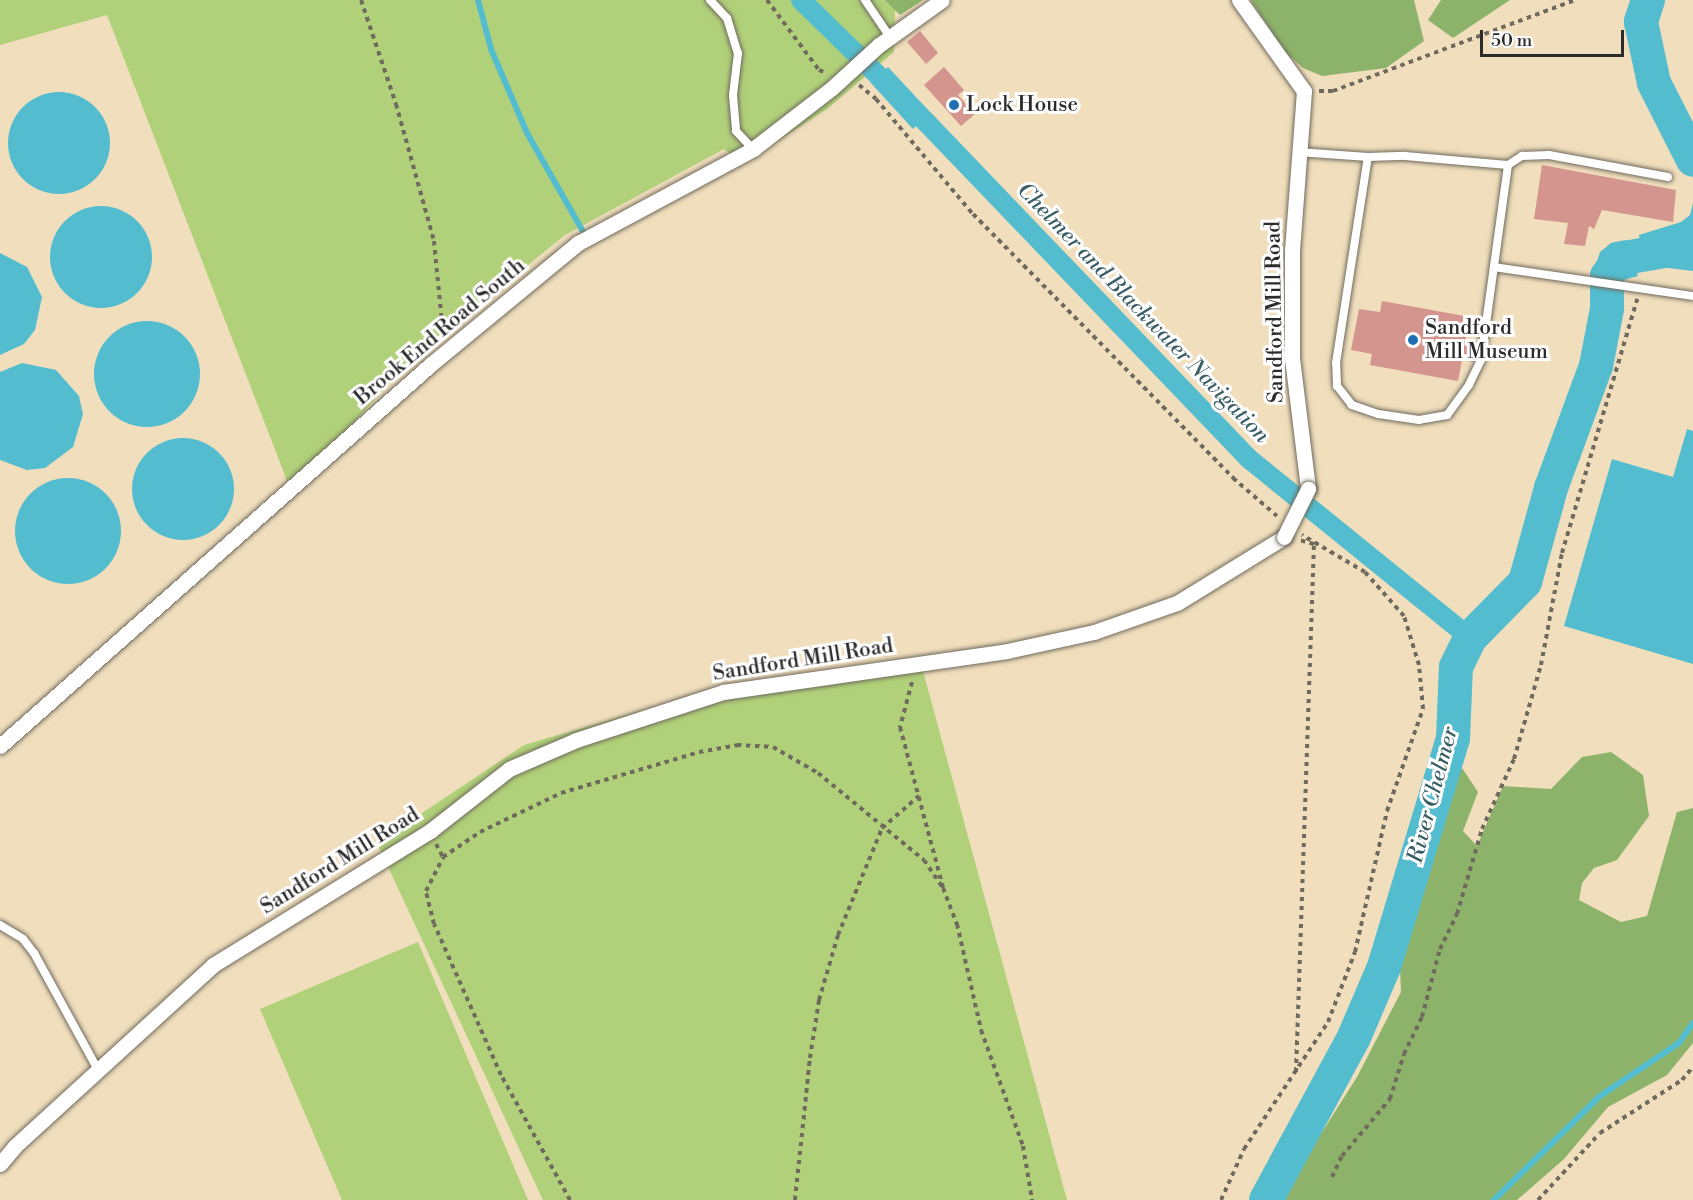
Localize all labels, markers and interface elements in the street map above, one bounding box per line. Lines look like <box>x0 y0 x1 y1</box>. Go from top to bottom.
scale bar <box>1483 18 1627 56</box>
text: 50 m <box>1491 29 1532 52</box>
place label: Lock House <box>966 92 1078 118</box>
marker: Lock House <box>947 98 961 112</box>
water label: Chelmer and Blackwater Navigation <box>1011 177 1275 449</box>
street label: Sandford Mill Road <box>1261 221 1289 403</box>
street label: Brook End Road South <box>350 253 530 411</box>
place label: Sandford Mill Museum <box>1425 315 1548 365</box>
marker: Sandford Mill Museum <box>1406 333 1420 347</box>
street label: Sandford Mill Road <box>711 633 895 687</box>
water label: River Chelmer <box>1402 724 1464 866</box>
street label: Sandford Mill Road <box>256 802 424 920</box>

